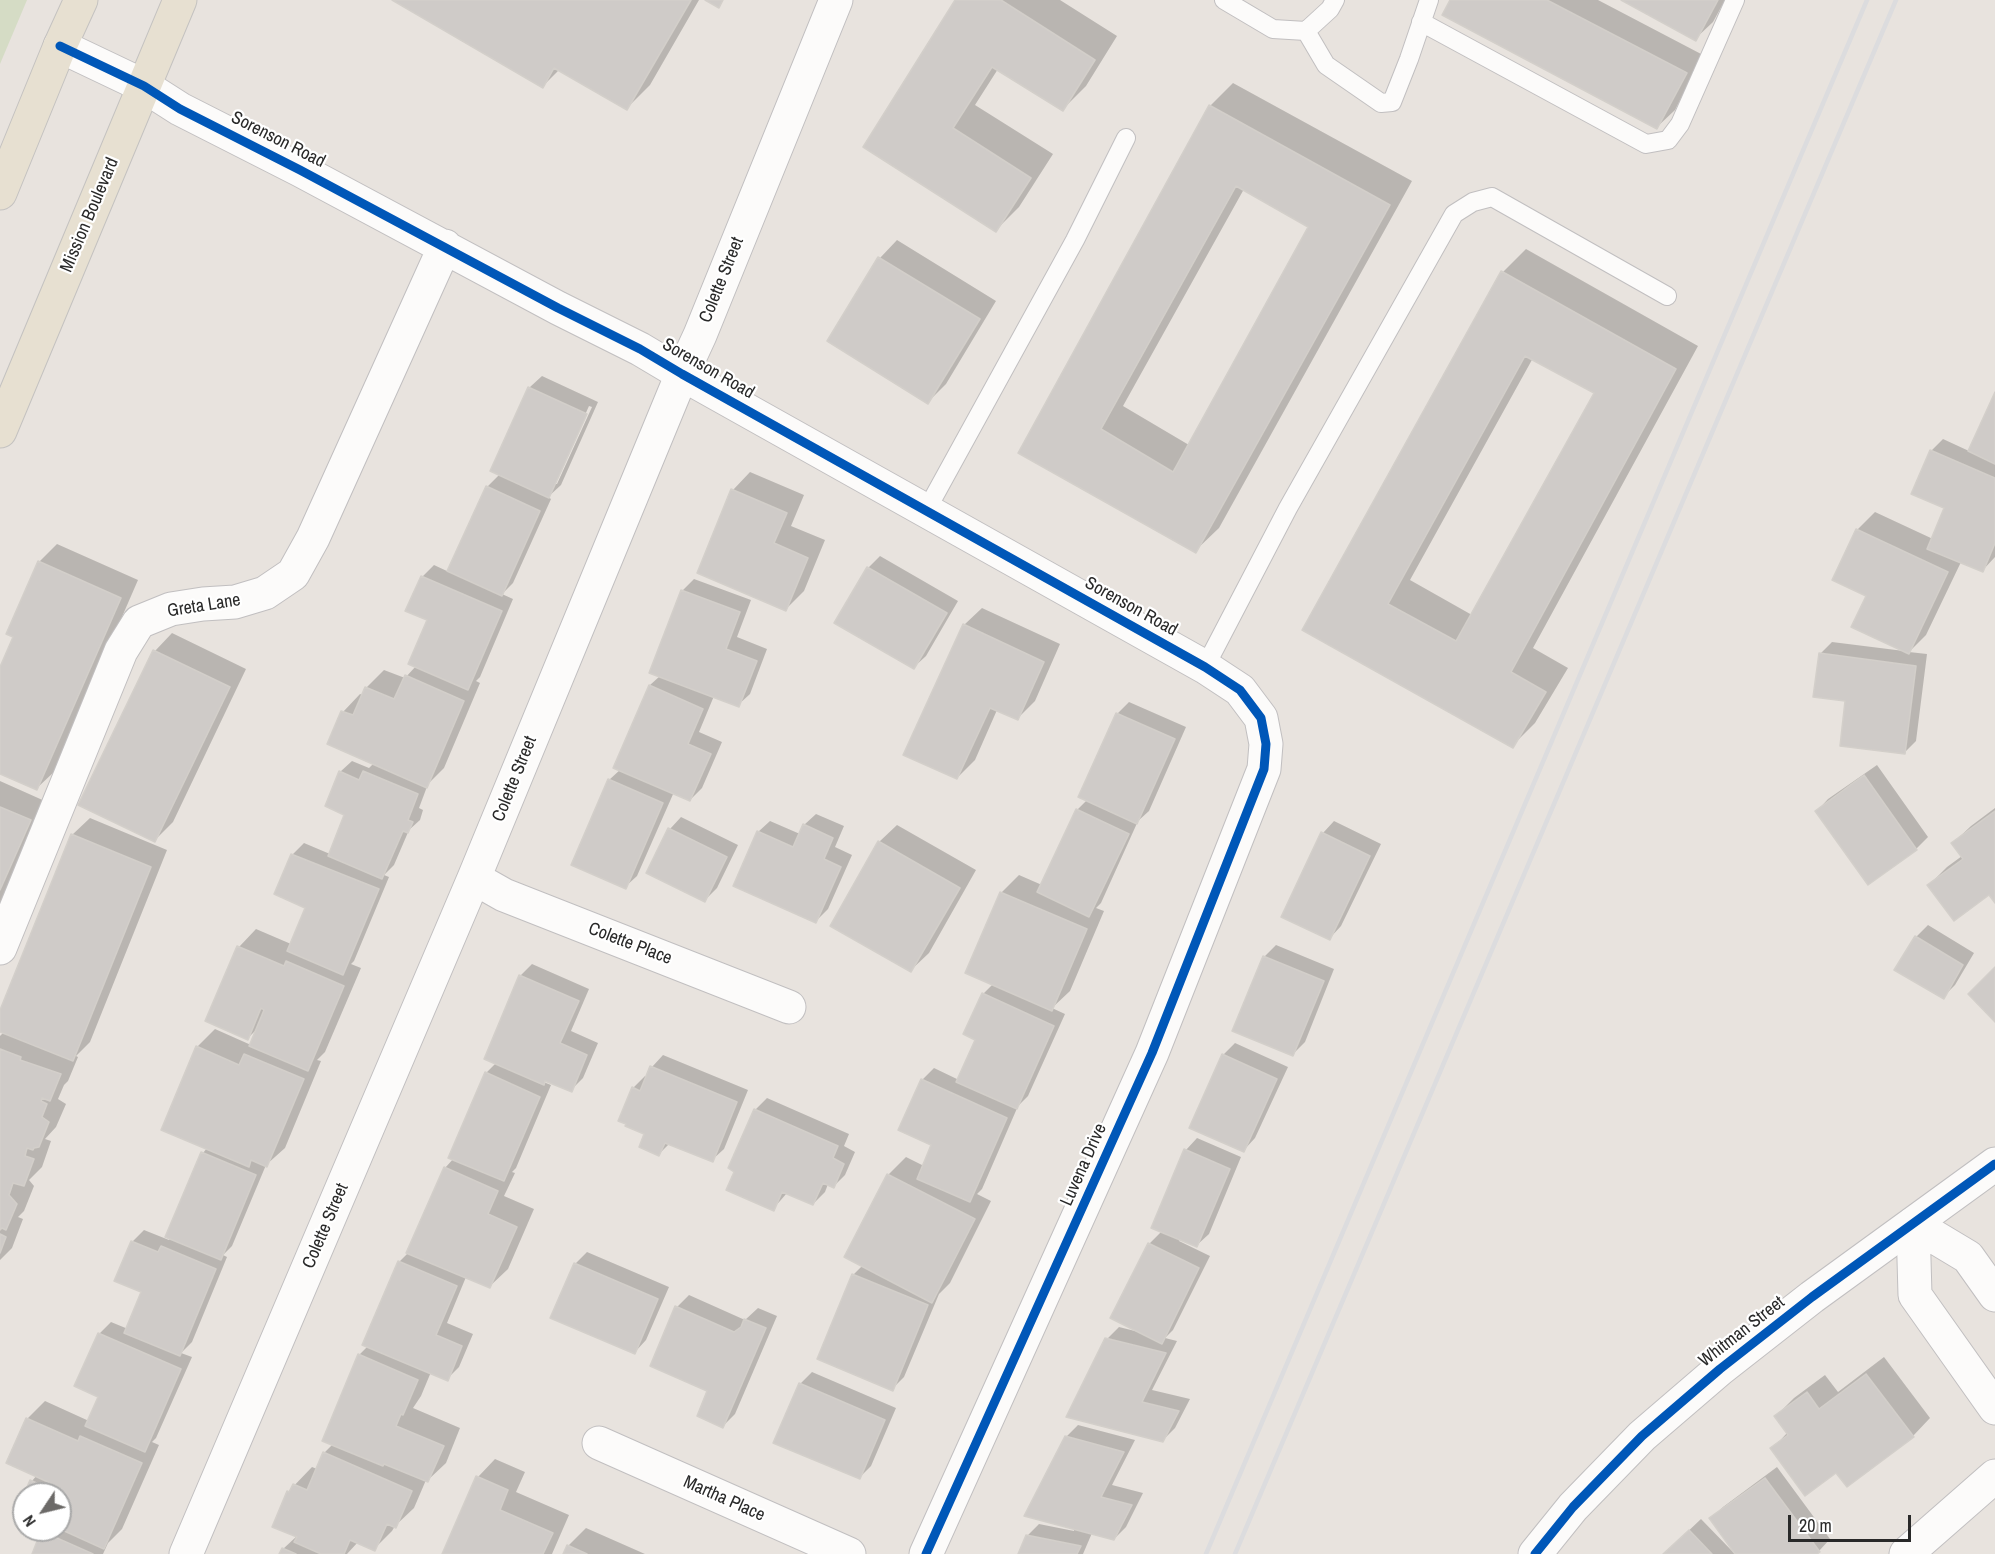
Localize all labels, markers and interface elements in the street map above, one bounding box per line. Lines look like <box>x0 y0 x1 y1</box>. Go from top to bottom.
street label: Sorenson Road <box>227 107 329 173</box>
street label: Mission Boulevard <box>56 155 124 275</box>
street label: Colette Street <box>695 234 749 326</box>
street label: Sorenson Road <box>658 334 758 404</box>
street label: Sorenson Road <box>1081 573 1181 641</box>
street label: Greta Lane <box>166 590 242 622</box>
street label: Colette Street <box>488 733 542 825</box>
street label: Colette Place <box>585 918 675 970</box>
street label: Luvena Drive <box>1056 1121 1112 1209</box>
street label: Colette Street <box>298 1180 354 1272</box>
street label: Whitman Street <box>1695 1292 1789 1372</box>
street label: Martha Place <box>680 1471 768 1527</box>
north arrow <box>12 1482 72 1542</box>
scale bar <box>1791 1503 1914 1541</box>
text: N <box>17 1511 41 1531</box>
text: 20 m <box>1799 1513 1832 1538</box>

